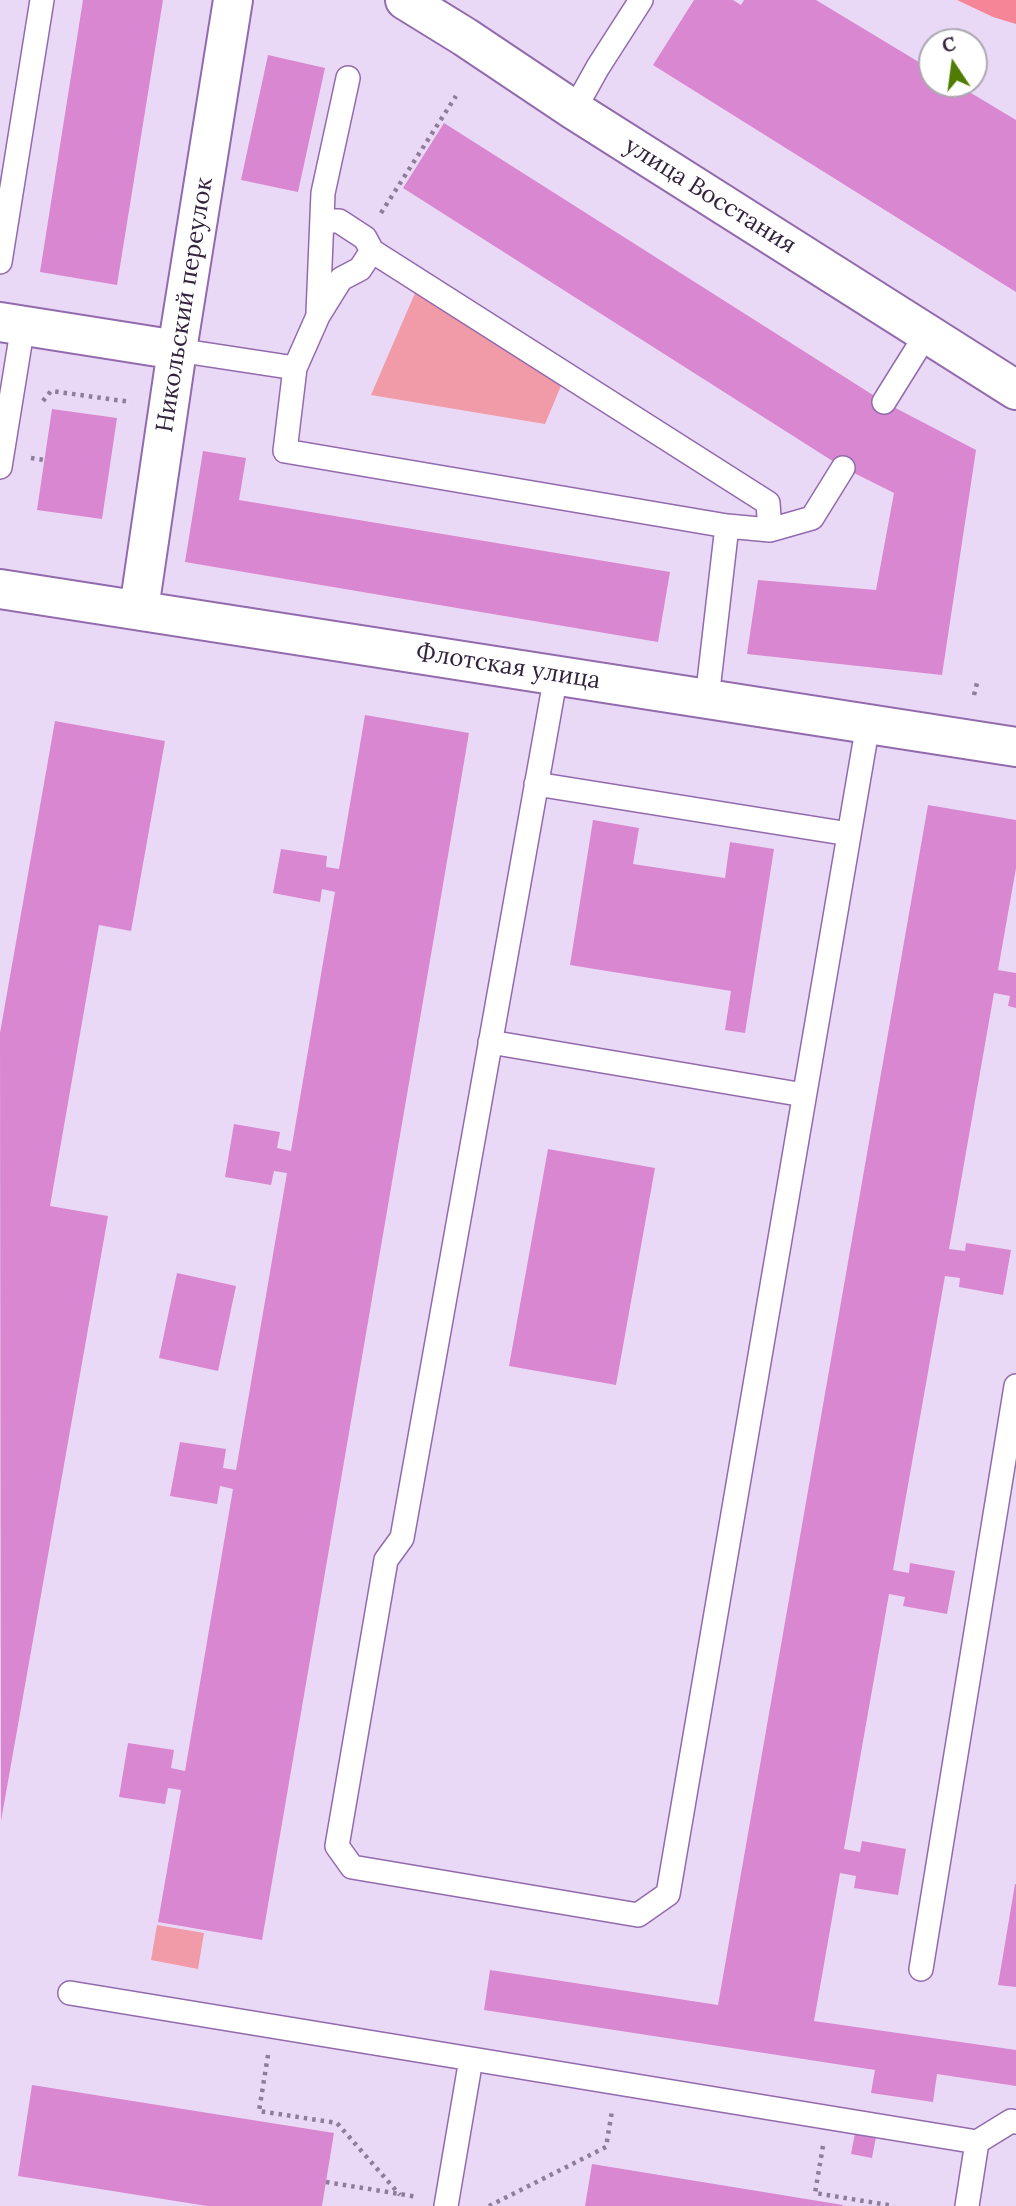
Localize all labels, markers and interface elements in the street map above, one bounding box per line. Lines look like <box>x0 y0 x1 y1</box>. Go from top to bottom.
north arrow <box>918 28 988 98</box>
text: С <box>940 31 958 58</box>
street label: улица Восстания <box>619 132 801 260</box>
street label: Никольский переулок <box>151 176 219 434</box>
street label: Флотская улица <box>414 638 602 696</box>

